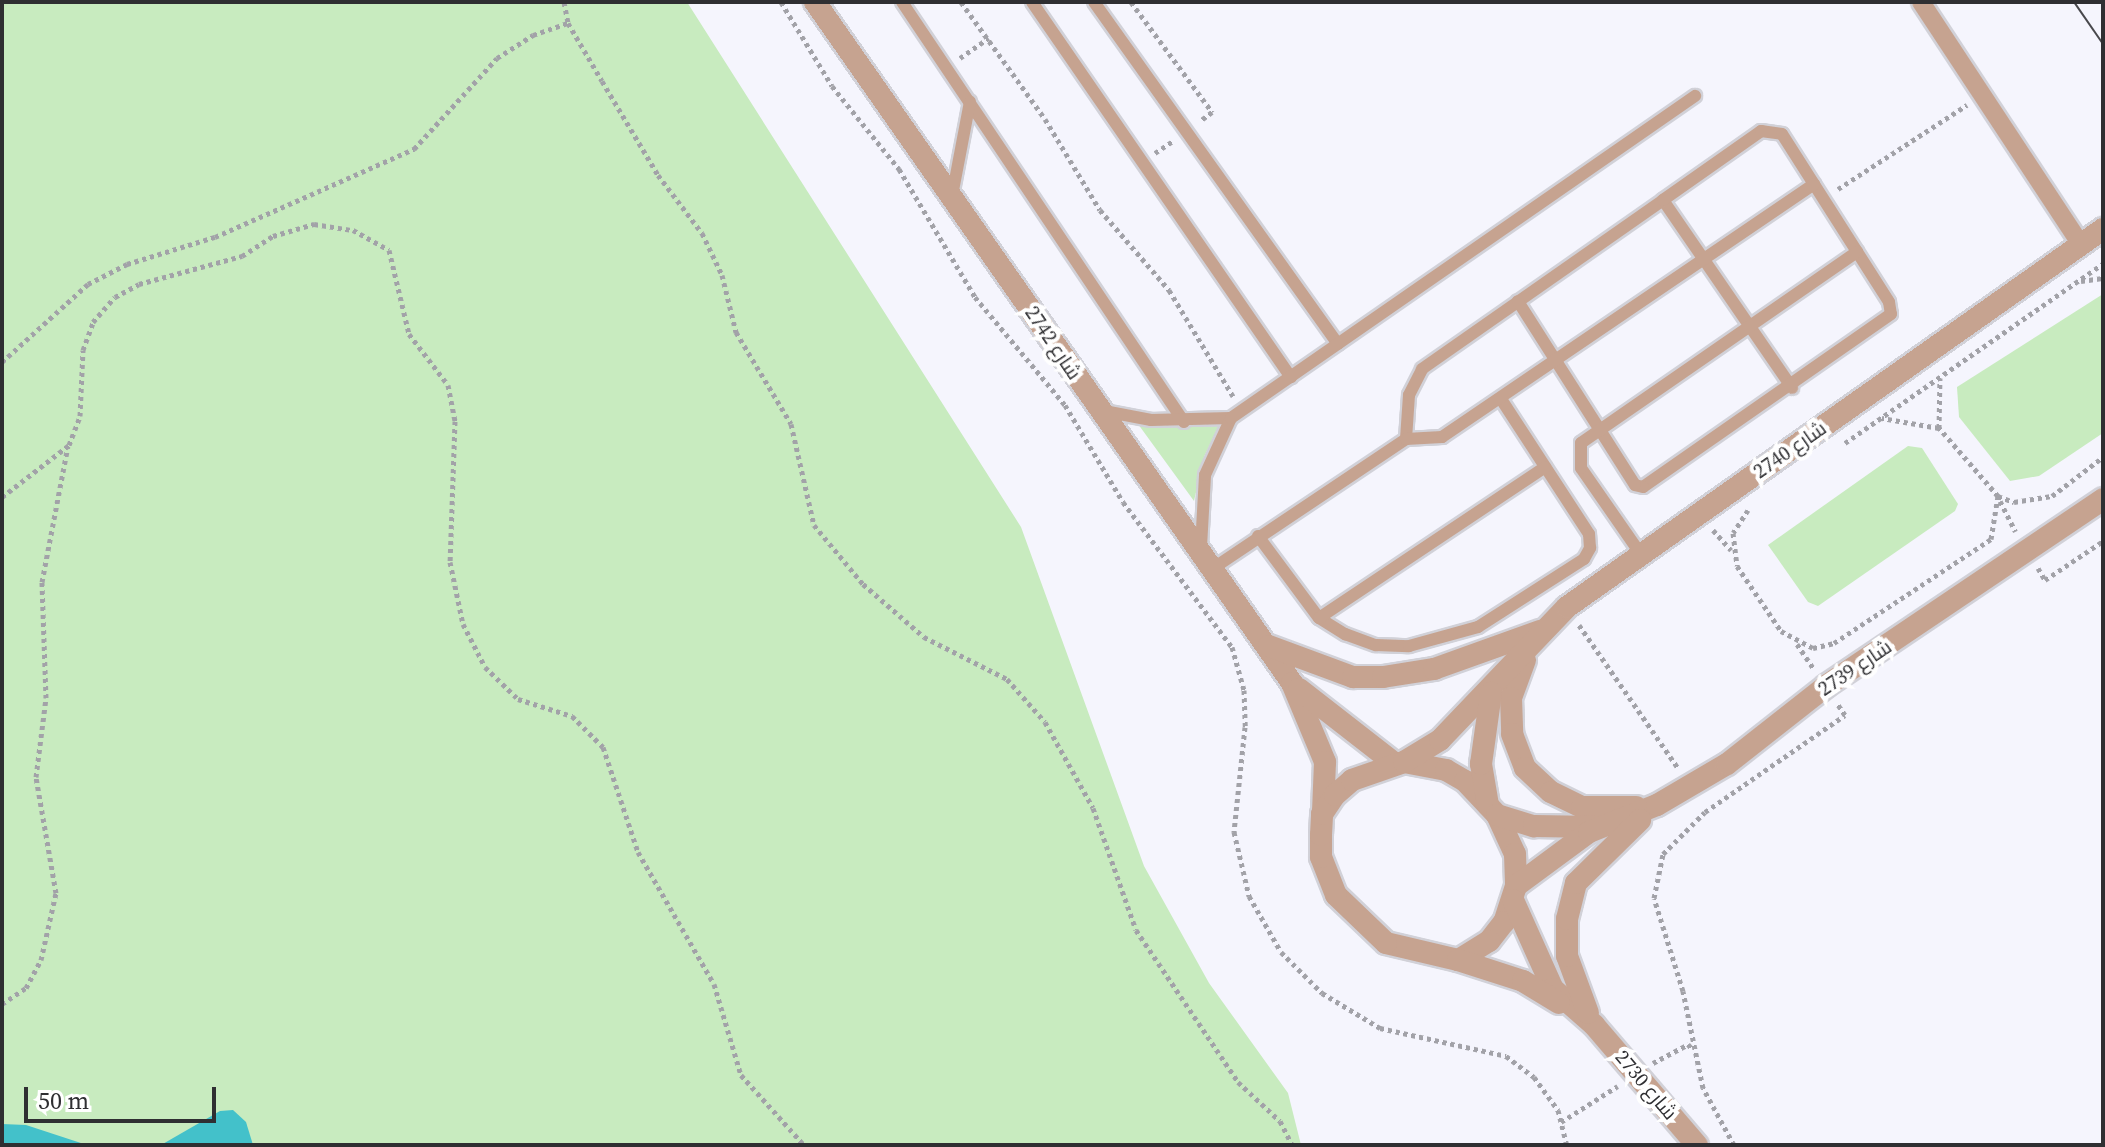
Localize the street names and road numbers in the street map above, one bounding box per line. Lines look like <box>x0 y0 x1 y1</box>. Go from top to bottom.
street label: شارع 2742 <box>1020 302 1086 384</box>
street label: شارع 2740 <box>1749 416 1831 484</box>
street label: شارع 2739 <box>1814 635 1896 701</box>
street label: شارع 2730 <box>1610 1045 1682 1125</box>

